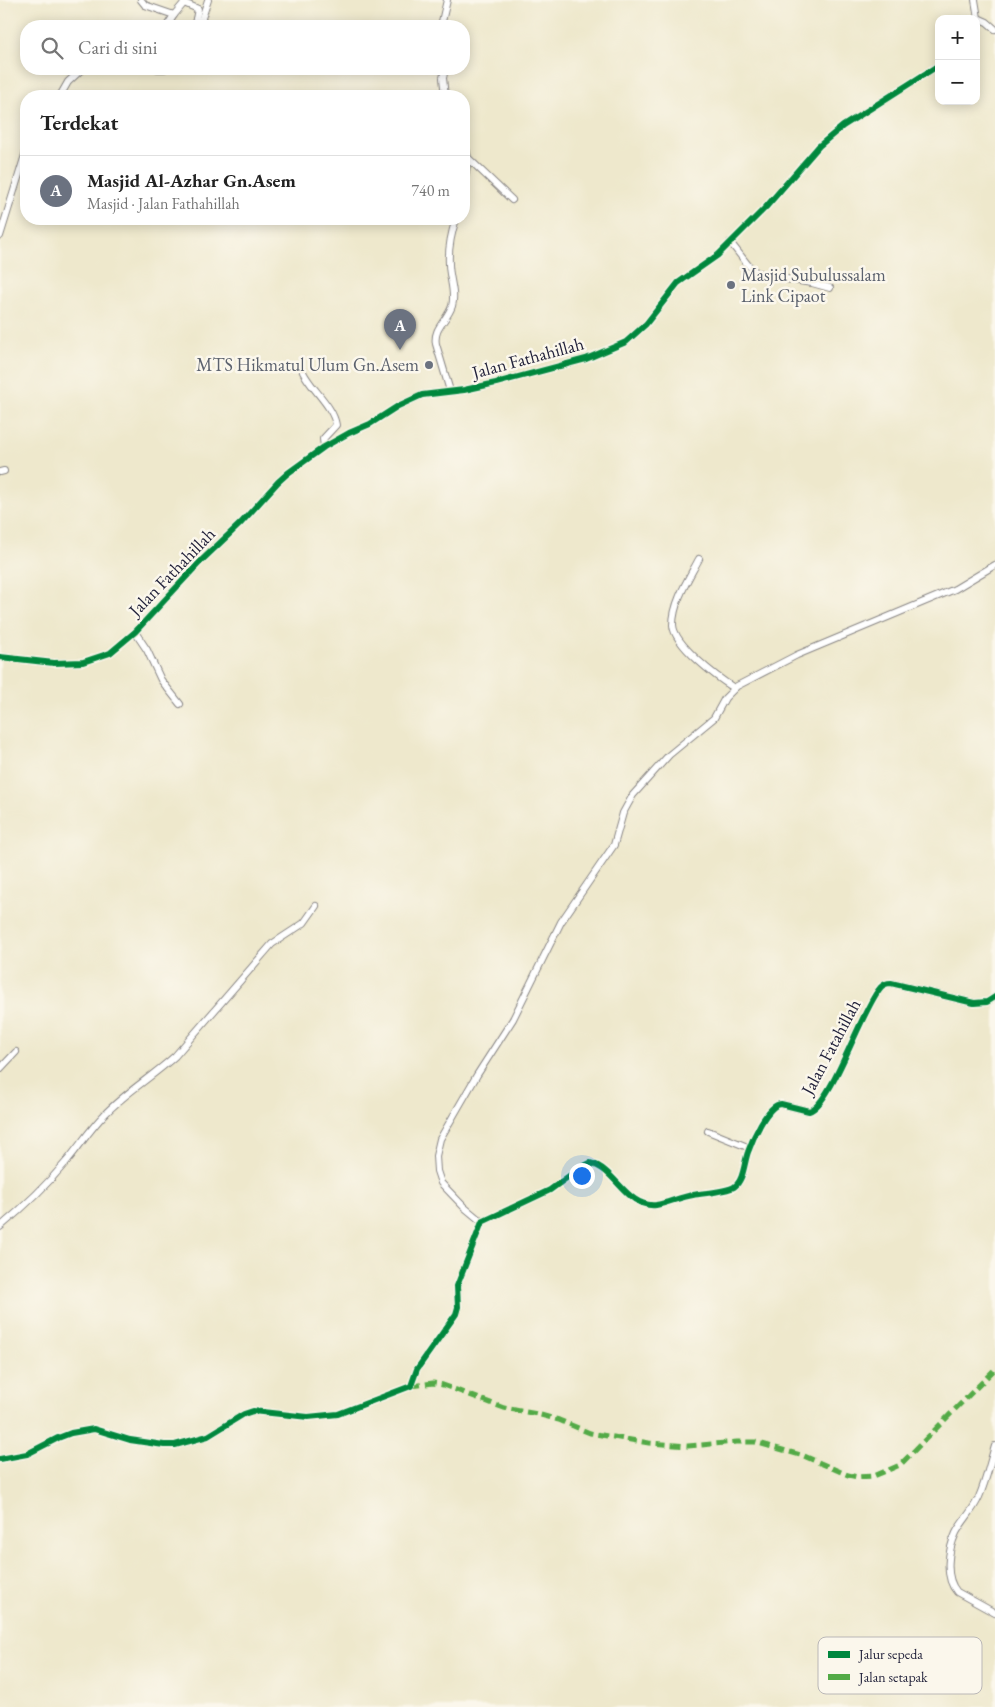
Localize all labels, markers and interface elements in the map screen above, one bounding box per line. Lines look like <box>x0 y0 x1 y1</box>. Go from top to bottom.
map controls <box>935 15 980 105</box>
button: + <box>935 15 980 60</box>
search box <box>20 20 470 75</box>
icon: search <box>38 34 66 62</box>
text: Cari di sini <box>78 35 157 60</box>
button: − <box>935 60 980 105</box>
text: Terdekat <box>40 109 118 136</box>
text: Masjid Al-Azhar Gn.Asem <box>87 168 296 193</box>
text: A <box>50 180 62 201</box>
text: 740 m <box>411 180 450 201</box>
text: Masjid · Jalan Fathahillah <box>87 193 240 214</box>
place label: Masjid Subulussalam Link Cipaot <box>741 263 886 307</box>
marker: Masjid Subulussalam Link Cipaot <box>725 279 737 291</box>
pin: A <box>384 309 416 350</box>
street label: Jalan Fathahillah <box>468 332 586 384</box>
place label: MTS Hikmatul Ulum Gn.Asem <box>196 353 419 376</box>
marker: MTS Hikmatul Ulum Gn.Asem <box>423 359 435 371</box>
street label: Jalan Fathahillah <box>122 522 220 622</box>
street label: Jalan Fatahillah <box>795 995 865 1100</box>
your location <box>569 1163 595 1189</box>
legend <box>818 1637 982 1694</box>
text: Jalur sepeda <box>858 1645 923 1663</box>
text: Jalan setapak <box>858 1668 928 1686</box>

